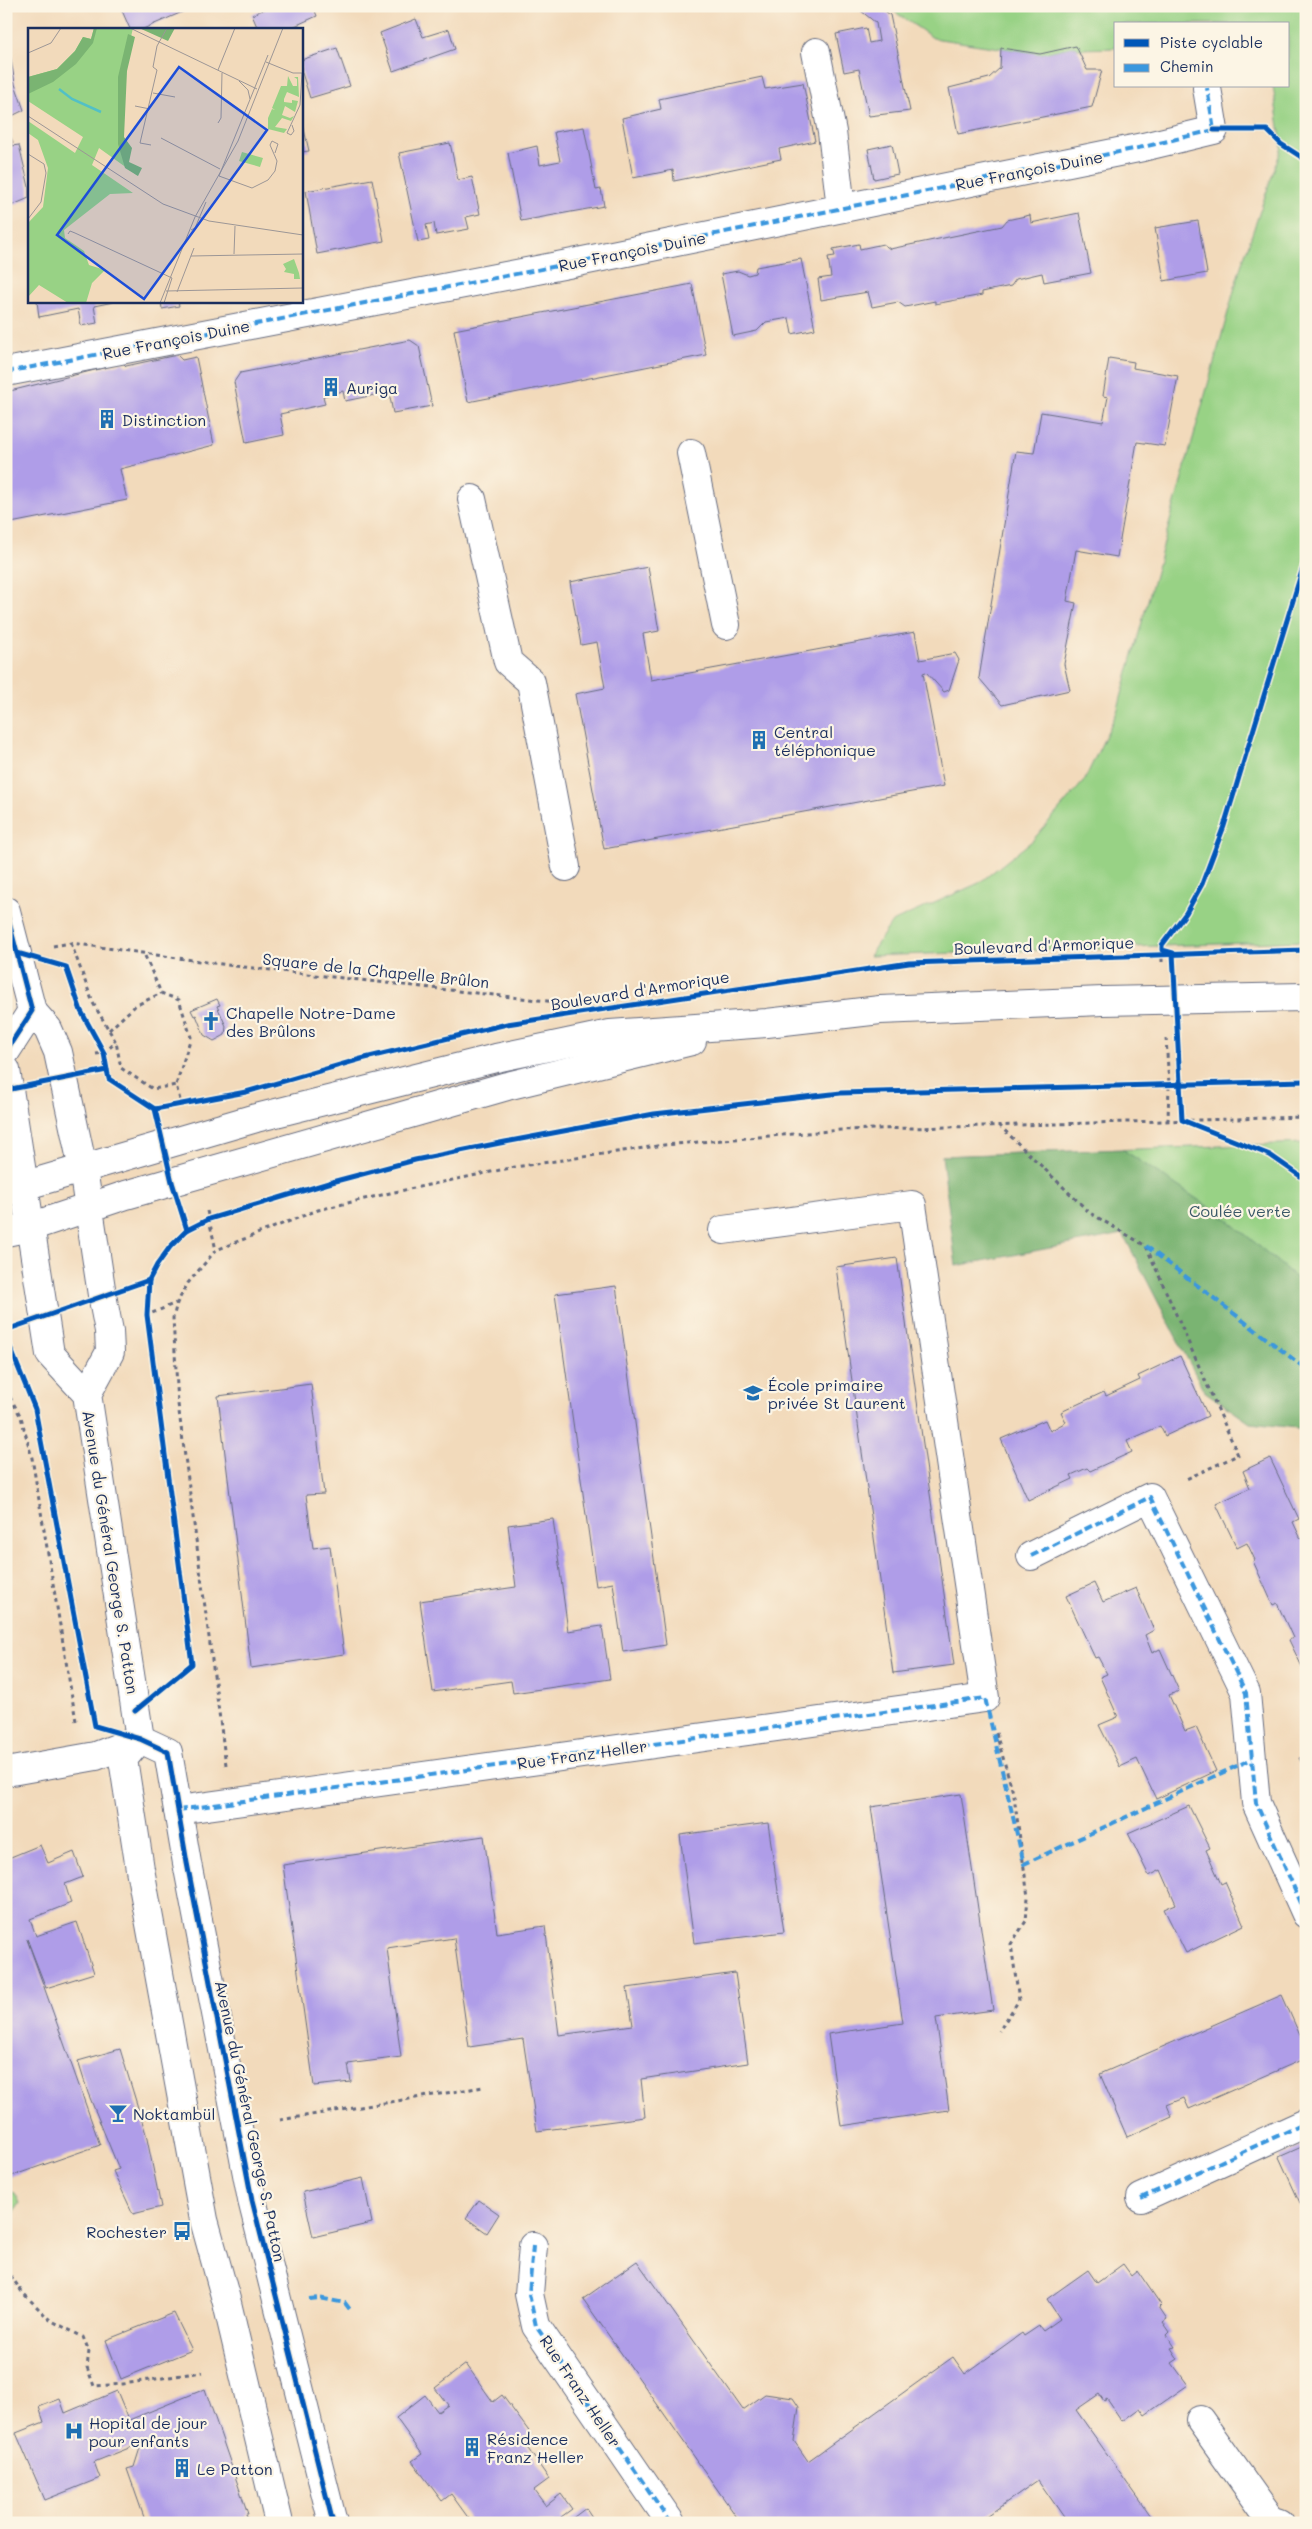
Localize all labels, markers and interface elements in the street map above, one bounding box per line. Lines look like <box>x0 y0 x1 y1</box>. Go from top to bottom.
legend <box>1114 22 1290 88</box>
inset map <box>28 28 302 302</box>
text: Piste cyclable <box>1160 32 1263 52</box>
text: Chemin <box>1160 56 1213 76</box>
street label: Rue François Duine <box>953 145 1105 195</box>
street label: Rue François Duine <box>556 226 708 276</box>
street label: Rue François Duine <box>100 314 252 364</box>
building icon: Auriga <box>320 376 342 398</box>
place label: Auriga <box>346 377 398 398</box>
building icon: Distinction <box>96 408 118 430</box>
place label: Distinction <box>122 409 206 430</box>
place label: Central téléphonique <box>774 721 876 760</box>
building icon: Central téléphonique <box>748 729 770 751</box>
street label: Boulevard d'Armorique <box>953 931 1135 959</box>
street label: Square de la Chapelle Brûlon <box>262 948 490 992</box>
street label: Boulevard d'Armorique <box>549 965 731 1015</box>
place label: Chapelle Notre-Dame des Brûlons <box>226 1002 396 1041</box>
church icon: Chapelle Notre-Dame des Brûlons <box>200 1010 222 1032</box>
park label: Coulée verte <box>1189 1200 1291 1221</box>
place label: École primaire privée St Laurent <box>768 1374 906 1413</box>
school or university icon: École primaire privée St Laurent <box>742 1382 764 1404</box>
street label: Avenue du Général George S. Patton <box>78 1409 144 1695</box>
street label: Rue Franz Heller <box>516 1734 648 1774</box>
street label: Avenue du Général George S. Patton <box>211 1979 291 2263</box>
bar icon: Noktambül <box>107 2102 129 2124</box>
place label: Noktambül <box>133 2103 216 2124</box>
bus stop icon: Rochester <box>171 2220 193 2242</box>
place label: Rochester <box>86 2221 167 2242</box>
street label: Rue Franz Heller <box>536 2331 626 2451</box>
place label: Hopital de jour pour enfants <box>89 2412 208 2451</box>
hospital icon: Hopital de jour pour enfants <box>63 2420 85 2442</box>
place label: Résidence Franz Heller <box>487 2428 584 2467</box>
building icon: Résidence Franz Heller <box>461 2436 483 2458</box>
building icon: Le Patton <box>171 2457 193 2479</box>
place label: Le Patton <box>197 2458 273 2479</box>

